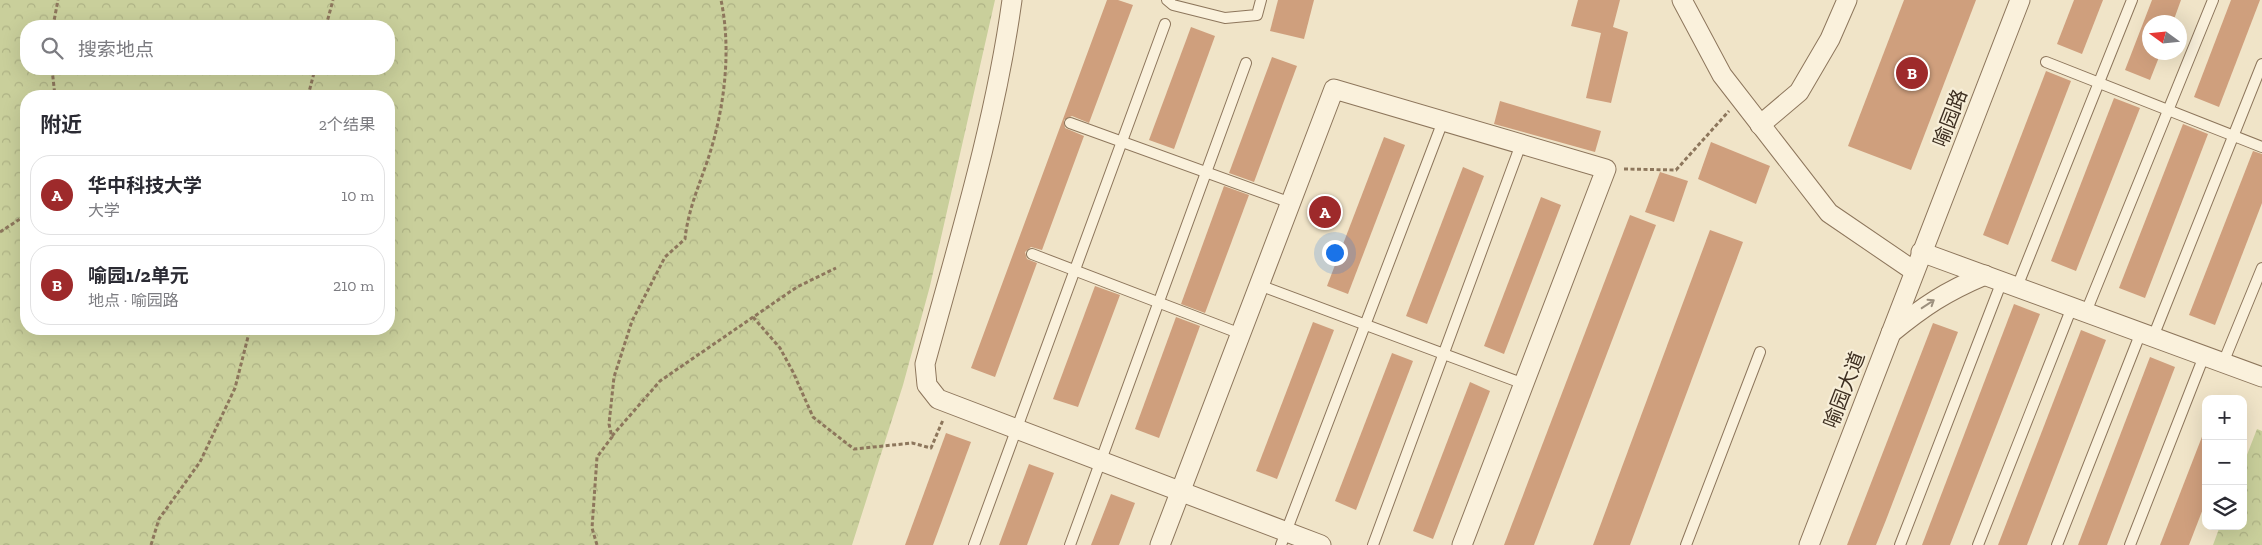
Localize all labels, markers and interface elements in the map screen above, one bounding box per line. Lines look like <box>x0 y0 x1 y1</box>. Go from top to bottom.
north arrow <box>2142 15 2187 60</box>
search box <box>20 20 395 75</box>
icon: search <box>38 34 66 62</box>
text: 搜索地点 <box>78 38 154 61</box>
pin: B <box>1896 54 1928 92</box>
street label: 喻园路 <box>1928 86 1972 150</box>
text: 附近 <box>40 112 82 137</box>
text: 2个结果 <box>319 115 375 134</box>
text: 华中科技大学 <box>88 174 202 197</box>
text: A <box>52 186 63 205</box>
text: 10 m <box>341 186 374 205</box>
pin: A <box>1309 193 1341 231</box>
text: 大学 <box>88 201 120 220</box>
your location <box>1322 240 1348 266</box>
text: 喻园1/2单元 <box>88 264 189 287</box>
text: B <box>52 276 62 295</box>
text: 210 m <box>333 276 374 295</box>
text: 地点 · 喻园路 <box>88 291 179 310</box>
one-way arrow <box>1921 298 1935 309</box>
street label: 喻园大道 <box>1818 348 1870 432</box>
map controls <box>2202 395 2247 530</box>
button: + <box>2202 395 2247 440</box>
button: − <box>2202 440 2247 485</box>
button: layers <box>2202 485 2247 530</box>

